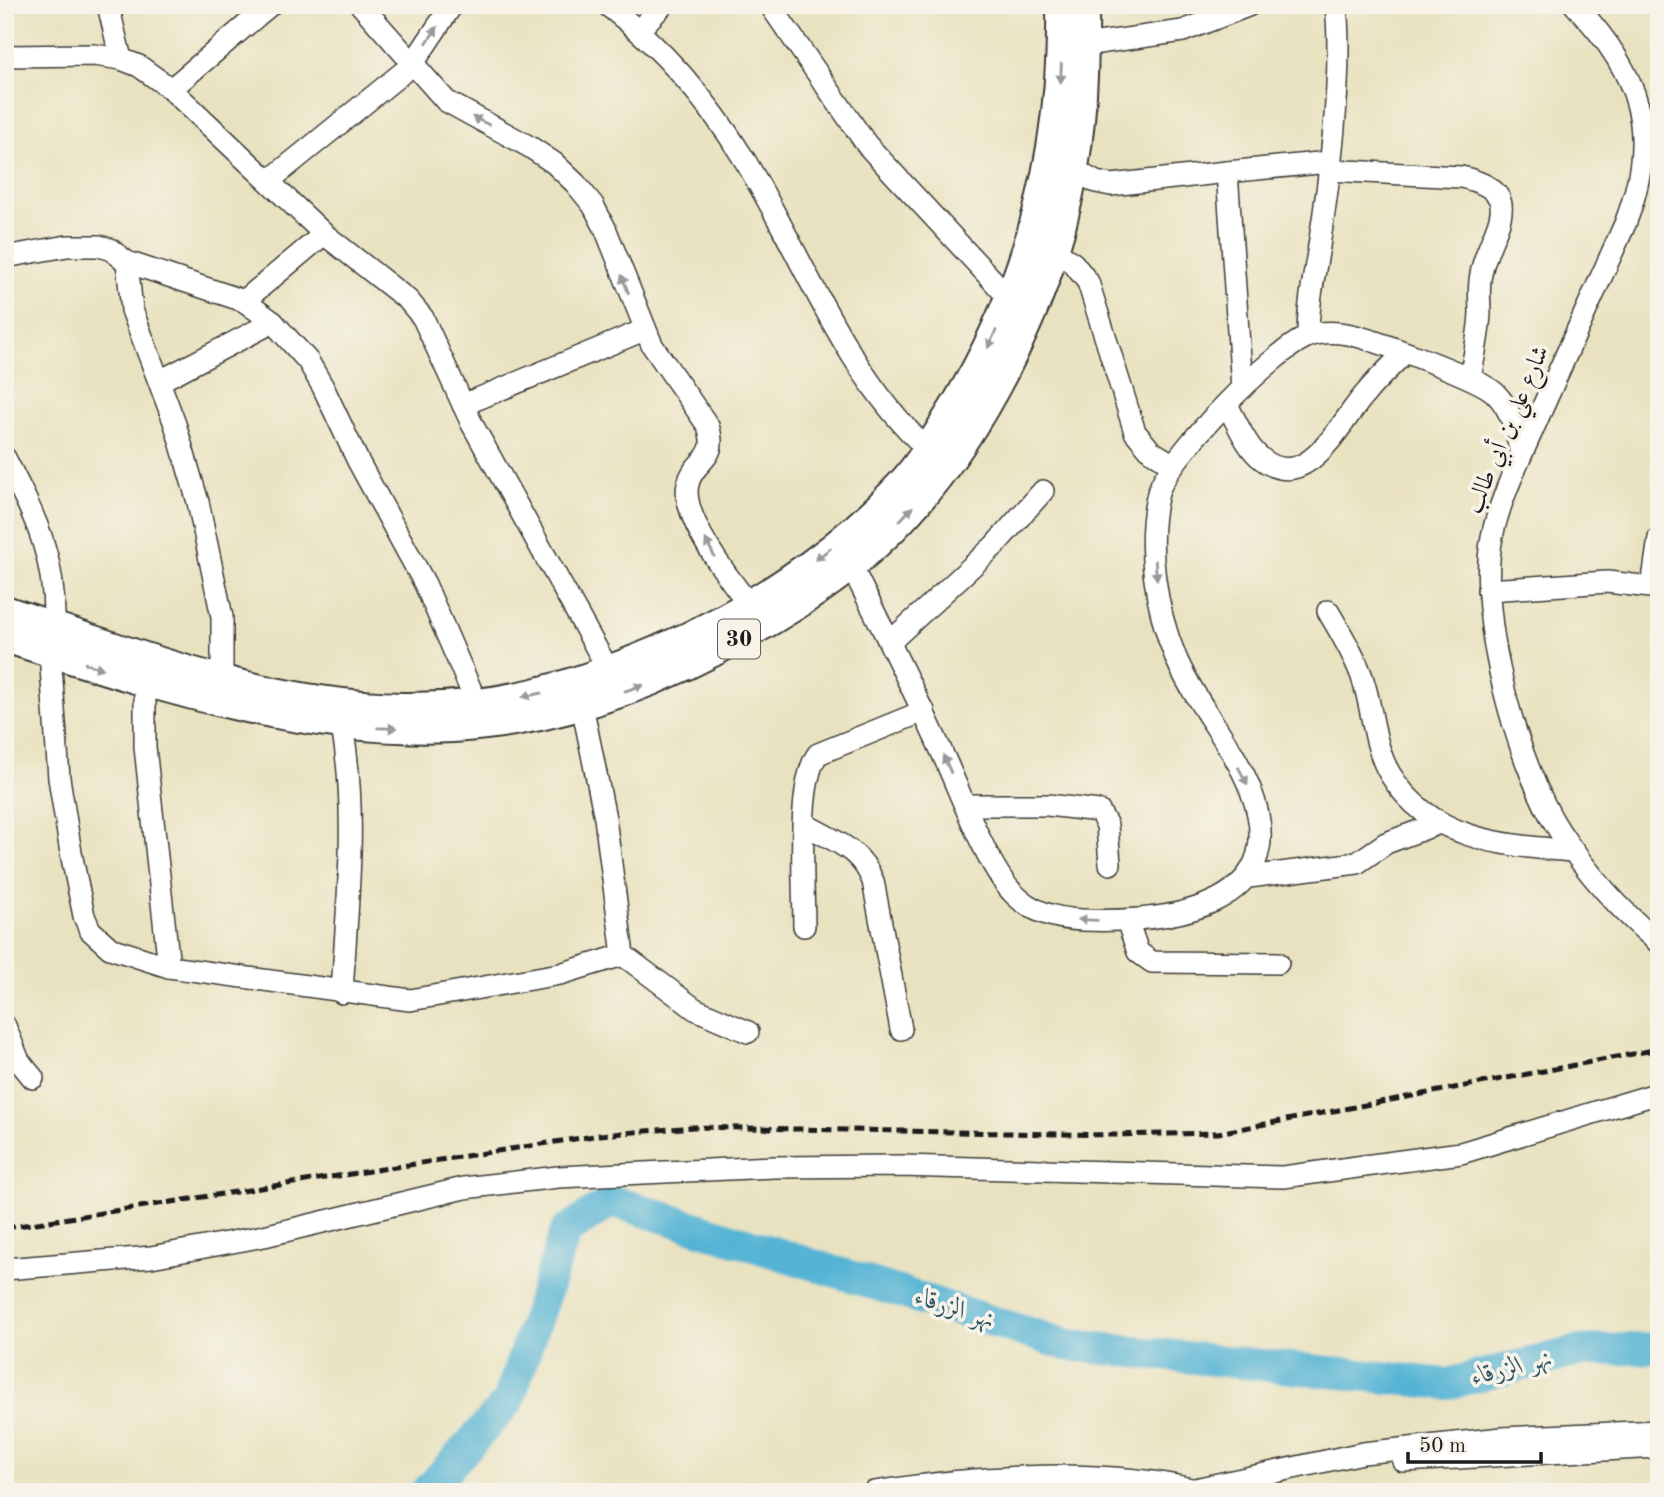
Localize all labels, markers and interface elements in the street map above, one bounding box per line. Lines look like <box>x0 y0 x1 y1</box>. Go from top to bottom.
one-way arrow <box>425 26 439 44</box>
one-way arrow <box>1055 63 1066 85</box>
one-way arrow <box>471 115 491 127</box>
one-way arrow <box>620 273 631 294</box>
one-way arrow <box>986 329 998 349</box>
street label: شارع علي بن أبي طالب <box>1455 340 1562 521</box>
one-way arrow <box>898 506 914 523</box>
one-way arrow <box>705 538 716 558</box>
one-way arrow <box>814 546 832 561</box>
one-way arrow <box>1151 559 1162 581</box>
road number: 30 <box>718 620 760 659</box>
one-way arrow <box>83 661 104 671</box>
one-way arrow <box>624 682 645 693</box>
one-way arrow <box>521 690 543 701</box>
one-way arrow <box>376 722 398 734</box>
one-way arrow <box>941 754 953 774</box>
one-way arrow <box>1237 767 1249 787</box>
one-way arrow <box>1077 914 1099 925</box>
water label: نهر الزرقاء <box>911 1283 999 1336</box>
water label: نهر الزرقاء <box>1468 1344 1556 1393</box>
scale bar <box>1408 1420 1542 1464</box>
text: 50 m <box>1419 1436 1466 1457</box>

